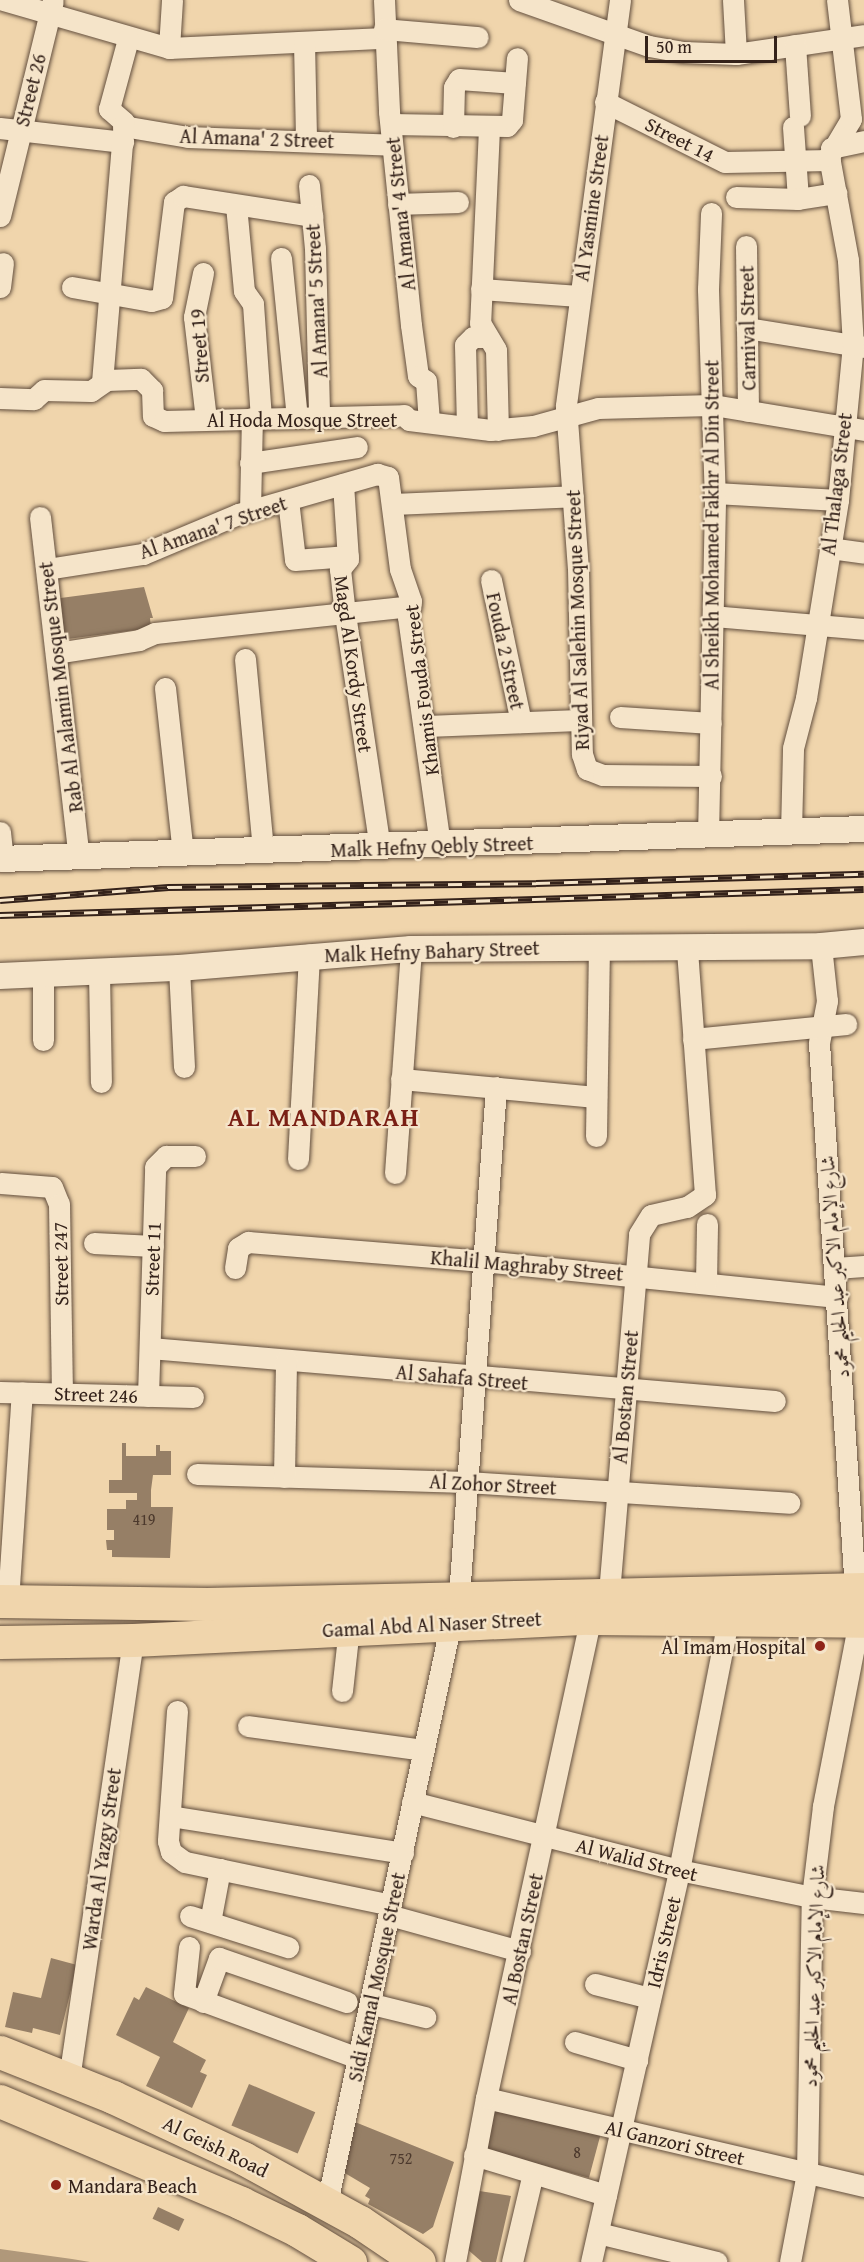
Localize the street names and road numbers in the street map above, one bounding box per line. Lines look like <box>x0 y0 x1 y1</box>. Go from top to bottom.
street label: Street 26 <box>9 51 51 129</box>
street label: Street 14 <box>641 111 719 167</box>
street label: Al Amana' 2 Street <box>179 123 335 153</box>
street label: Al Yasmine Street <box>569 133 613 283</box>
street label: Al Amana' 4 Street <box>380 136 420 292</box>
street label: Al Amana' 5 Street <box>300 223 332 379</box>
street label: Carnival Street <box>734 265 760 391</box>
street label: Street 19 <box>184 308 214 384</box>
street label: Al Sheikh Mohamed Fakhr Al Din Street <box>699 360 723 690</box>
street label: Al Hoda Mosque Street <box>207 407 397 431</box>
street label: Al Thalaga Street <box>815 411 857 557</box>
street label: Riyad Al Salehin Mosque Street <box>560 489 594 751</box>
street label: Al Amana' 7 Street <box>136 490 290 564</box>
street label: Rab Al Aalamin Mosque Street <box>33 560 87 814</box>
street label: Magd Al Kordy Street <box>330 574 378 754</box>
street label: Fouda 2 Street <box>482 590 530 712</box>
street label: Khamis Fouda Street <box>399 603 443 777</box>
street label: Malk Hefny Qebly Street <box>330 830 534 862</box>
street label: Malk Hefny Bahary Street <box>324 935 540 967</box>
street label: شارع الإمام الاكبر عبد الحليم محمود <box>814 1155 854 1379</box>
street label: Street 11 <box>139 1221 165 1297</box>
street label: Street 247 <box>47 1222 73 1306</box>
street label: Khalil Maghraby Street <box>430 1245 624 1285</box>
street label: Al Bostan Street <box>607 1329 643 1465</box>
street label: Al Sahafa Street <box>395 1359 529 1395</box>
street label: Street 246 <box>54 1381 138 1407</box>
street label: Al Zohor Street <box>429 1469 557 1499</box>
street label: Gamal Abd Al Naser Street <box>322 1606 542 1642</box>
street label: Warda Al Yazgy Street <box>76 1766 126 1952</box>
street label: Al Walid Street <box>574 1832 700 1886</box>
street label: شارع الإمام الاكبر عبد الحليم محمود <box>797 1864 829 2088</box>
street label: Sidi Kamal Mosque Street <box>342 1870 410 2084</box>
street label: Al Bostan Street <box>496 1871 548 2007</box>
street label: Idris Street <box>641 1894 685 1990</box>
street label: Al Geish Road <box>159 2110 273 2182</box>
street label: Al Ganzori Street <box>603 2114 747 2170</box>

